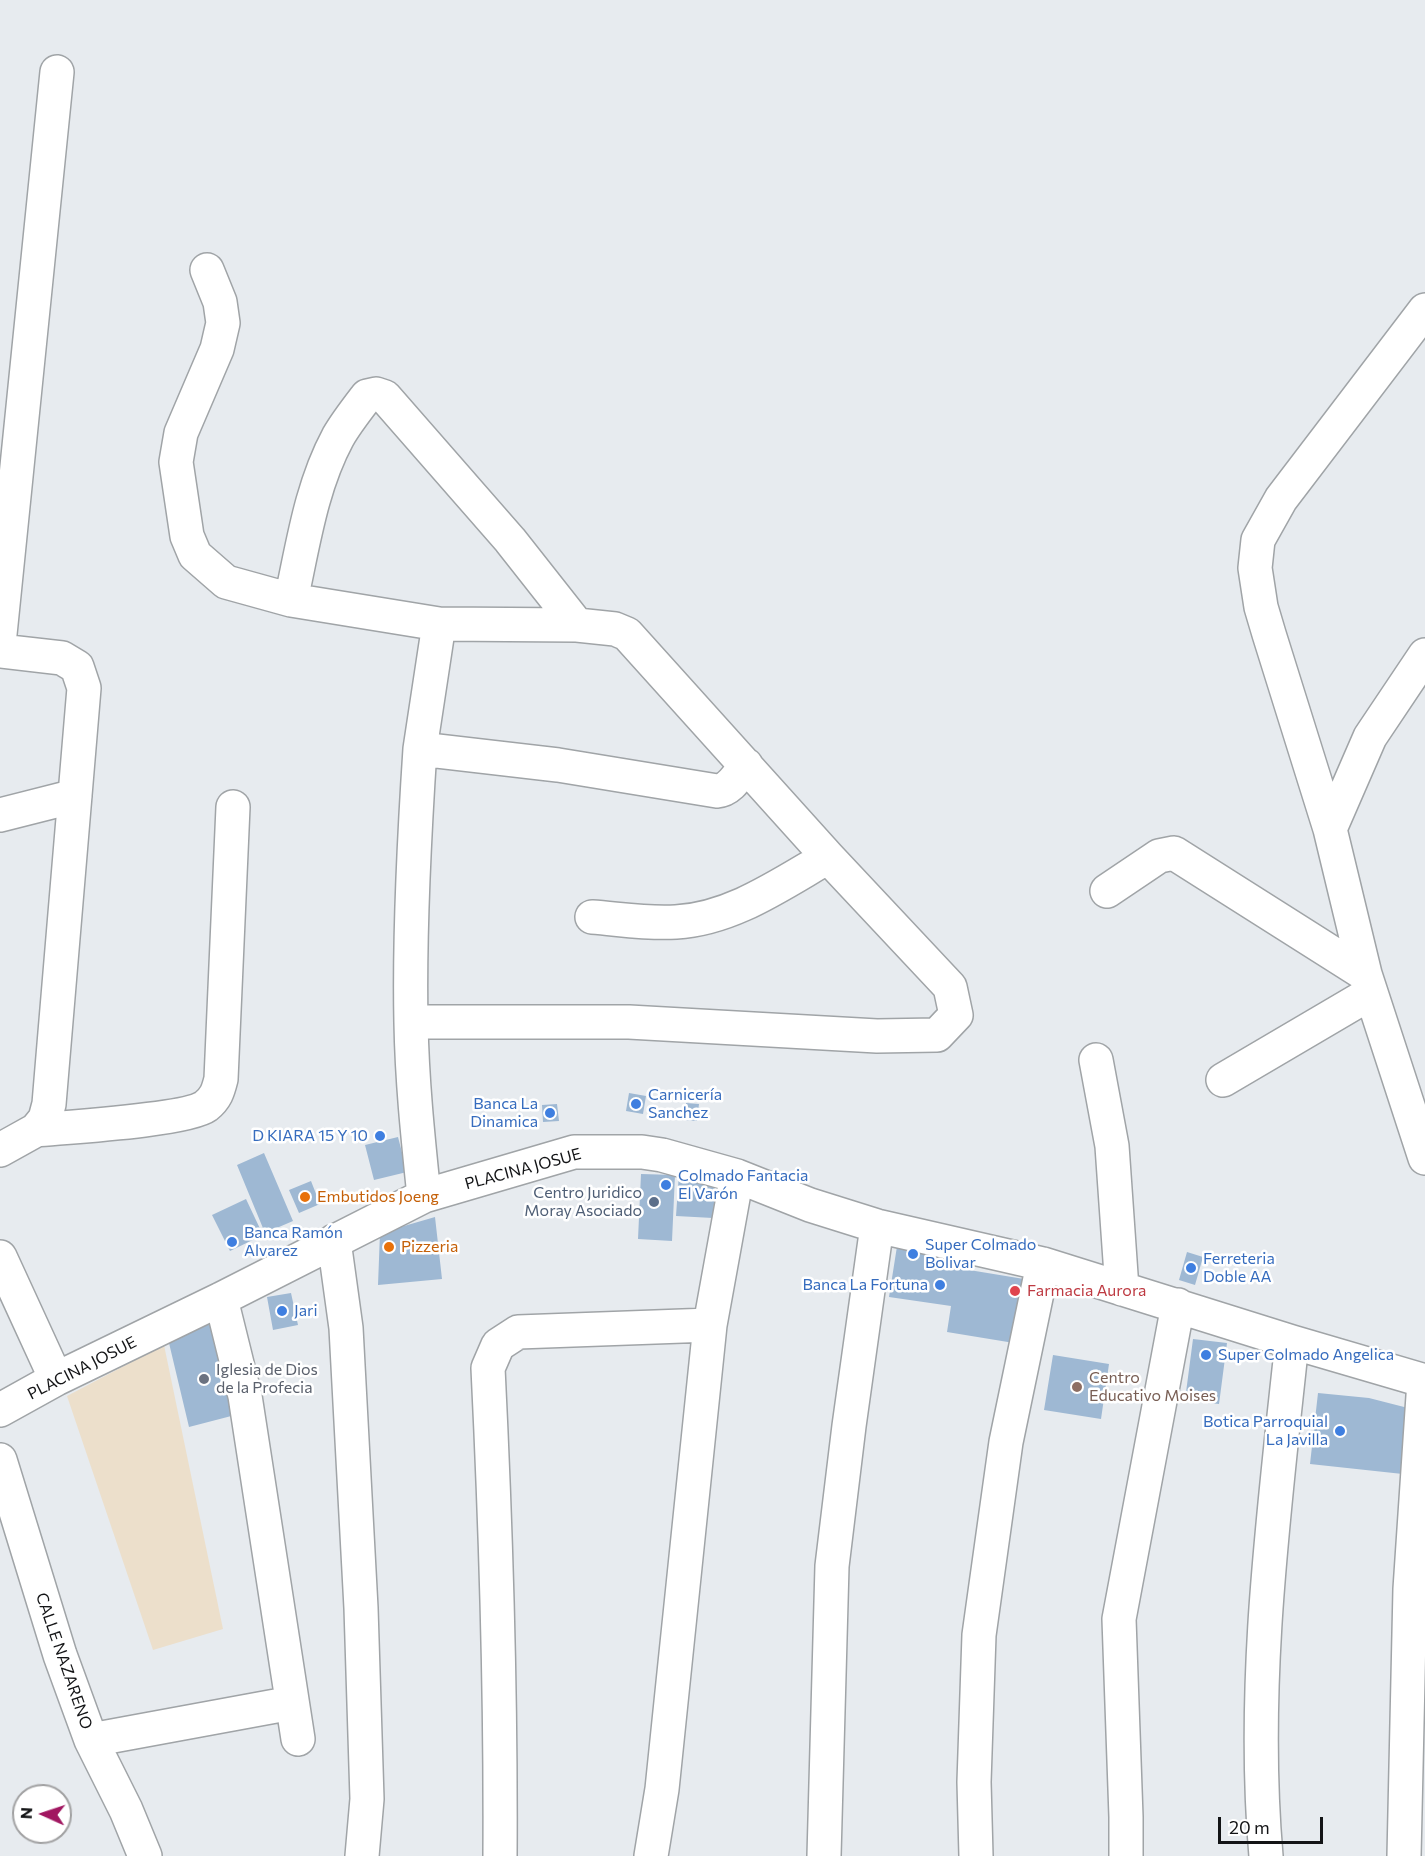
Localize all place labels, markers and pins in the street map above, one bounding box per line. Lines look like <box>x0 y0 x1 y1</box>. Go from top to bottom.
place label: Carnicería Sanchez <box>648 1085 722 1123</box>
place label: Banca La Dinamica <box>470 1094 538 1132</box>
marker: Carnicería Sanchez <box>629 1097 643 1111</box>
marker: Banca La Dinamica <box>543 1106 557 1120</box>
place label: D KIARA 15 Y 10 <box>252 1126 368 1146</box>
marker: D KIARA 15 Y 10 <box>373 1129 387 1143</box>
place label: Colmado Fantacia El Varón <box>678 1166 808 1204</box>
marker: Colmado Fantacia El Varón <box>659 1178 673 1192</box>
place label: Centro Juridico Moray Asociado <box>524 1183 642 1221</box>
place label: Embutidos Joeng <box>317 1187 439 1207</box>
marker: Embutidos Joeng <box>298 1190 312 1204</box>
marker: Centro Juridico Moray Asociado <box>647 1195 661 1209</box>
place label: Banca Ramón Alvarez <box>244 1223 343 1261</box>
marker: Banca Ramón Alvarez <box>225 1235 239 1249</box>
place label: Super Colmado Bolivar <box>925 1235 1036 1273</box>
place label: Pizzeria <box>401 1237 458 1257</box>
marker: Pizzeria <box>382 1240 396 1254</box>
marker: Super Colmado Bolivar <box>906 1247 920 1261</box>
place label: Ferreteria Doble AA <box>1203 1249 1275 1287</box>
marker: Ferreteria Doble AA <box>1184 1261 1198 1275</box>
place label: Banca La Fortuna <box>802 1275 928 1295</box>
marker: Banca La Fortuna <box>933 1278 947 1292</box>
place label: Farmacia Aurora <box>1027 1281 1146 1301</box>
marker: Farmacia Aurora <box>1008 1284 1022 1298</box>
place label: Jari <box>294 1301 318 1321</box>
marker: Jari <box>275 1304 289 1318</box>
place label: Super Colmado Angelica <box>1218 1345 1394 1365</box>
marker: Super Colmado Angelica <box>1199 1348 1213 1362</box>
place label: Iglesia de Dios de la Profecia <box>216 1360 318 1398</box>
place label: Centro Educativo Moises <box>1089 1368 1216 1406</box>
marker: Iglesia de Dios de la Profecia <box>197 1372 211 1386</box>
marker: Centro Educativo Moises <box>1070 1380 1084 1394</box>
place label: Botica Parroquial La Javilla <box>1203 1412 1328 1450</box>
marker: Botica Parroquial La Javilla <box>1333 1424 1347 1438</box>

